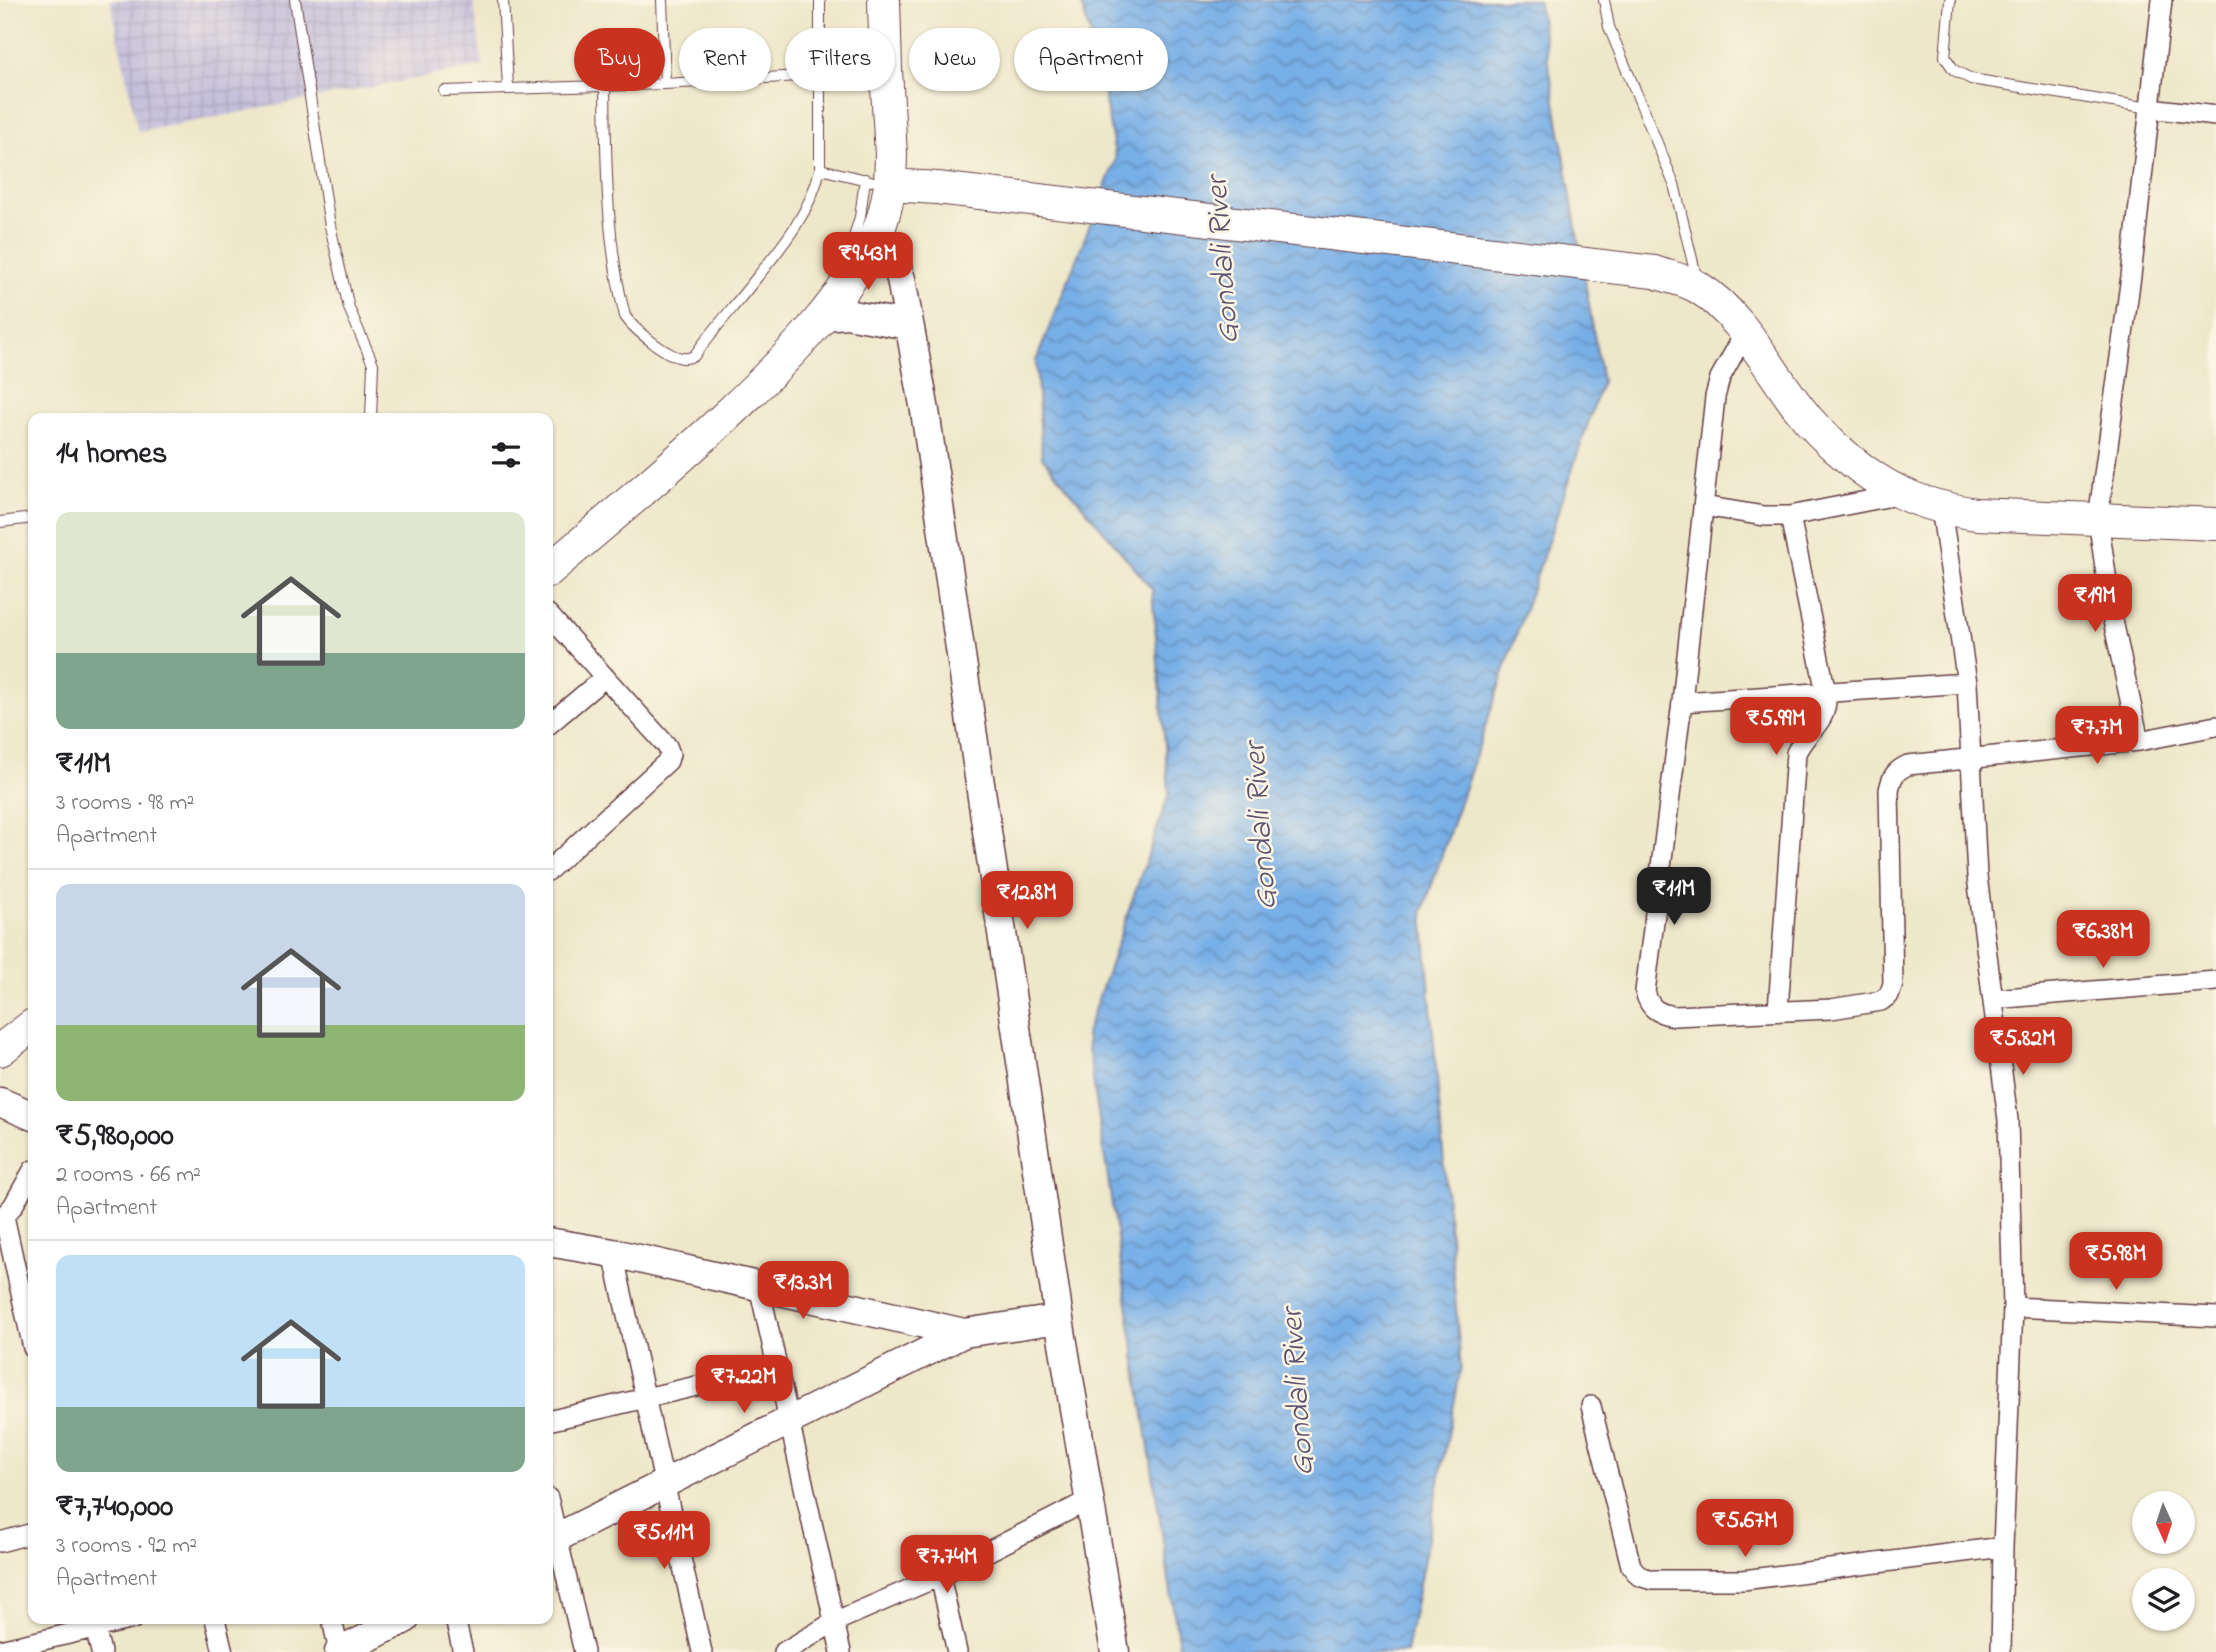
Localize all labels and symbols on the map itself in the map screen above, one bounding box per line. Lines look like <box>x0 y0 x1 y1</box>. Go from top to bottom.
water label: Gondali River <box>1194 171 1253 345</box>
pin: ₹9.43M <box>811 232 925 292</box>
pin: ₹19M <box>2054 574 2136 634</box>
pin: ₹5.99M <box>1719 698 1833 757</box>
pin: ₹7.7M <box>2048 706 2146 766</box>
water label: Gondali River <box>1232 737 1291 911</box>
pin: ₹11M <box>1633 867 1715 927</box>
pin: ₹12.8M <box>970 872 1084 931</box>
pin: ₹6.38M <box>2046 911 2160 970</box>
pin: ₹5.82M <box>1966 1018 2080 1077</box>
pin: ₹5.98M <box>2059 1232 2173 1292</box>
pin: ₹13.3M <box>746 1262 860 1321</box>
water label: Gondali River <box>1269 1303 1328 1477</box>
pin: ₹7.22M <box>687 1356 801 1415</box>
north arrow <box>2132 1491 2194 1554</box>
pin: ₹5.67M <box>1688 1500 1802 1559</box>
pin: ₹5.11M <box>607 1512 721 1571</box>
pin: ₹7.74M <box>890 1536 1004 1595</box>

